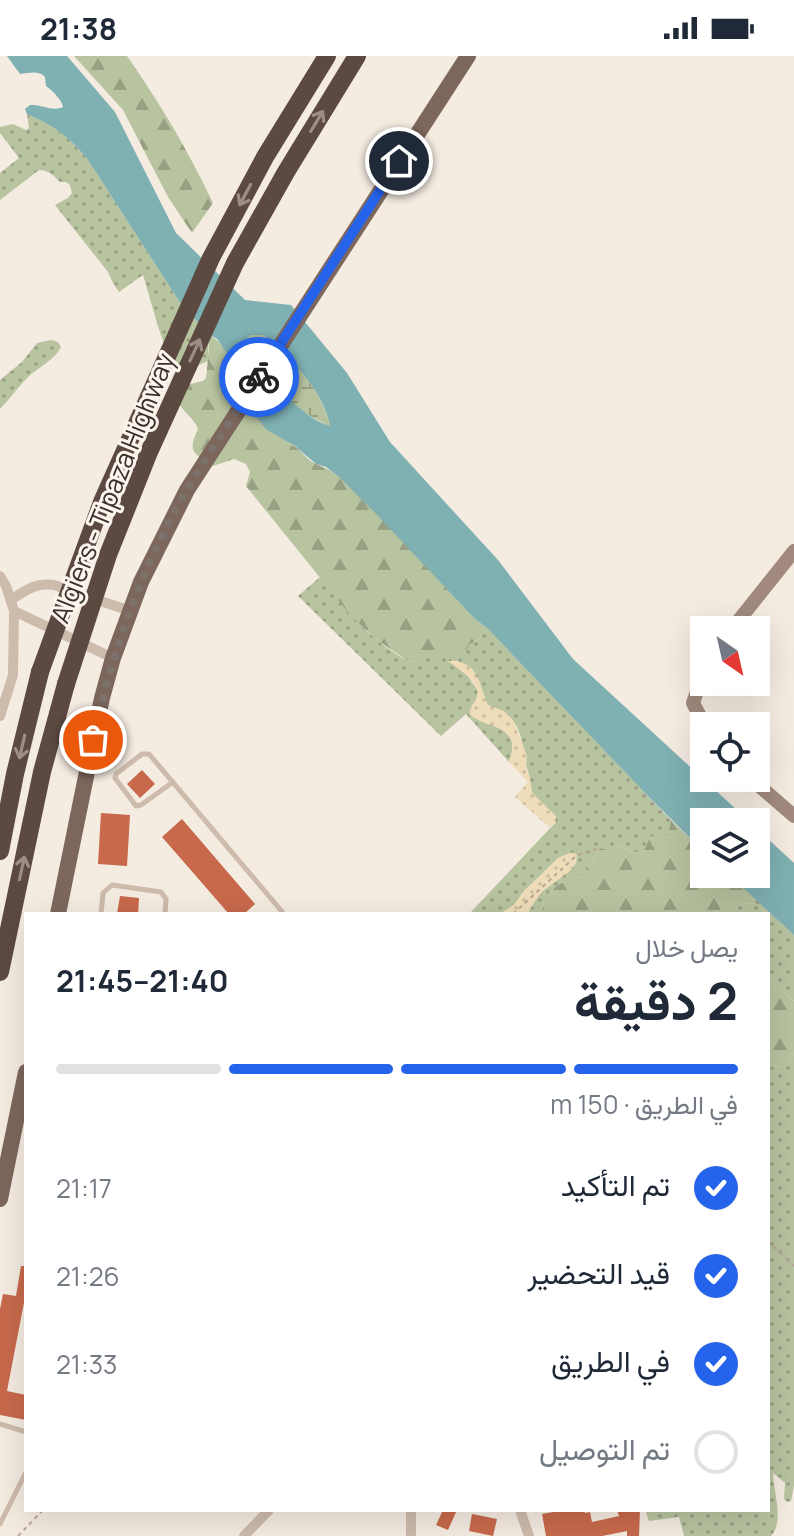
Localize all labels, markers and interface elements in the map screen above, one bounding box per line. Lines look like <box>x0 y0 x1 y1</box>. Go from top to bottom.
text: 21:38 <box>40 8 117 49</box>
one-way arrow <box>309 110 325 133</box>
pin <box>365 127 433 195</box>
icon: home <box>377 139 421 183</box>
one-way arrow <box>236 183 252 207</box>
courier <box>219 337 299 417</box>
one-way arrow <box>188 339 203 363</box>
street label: Algiers - Tipaza Highway <box>41 347 183 628</box>
icon: bike <box>237 355 281 399</box>
north arrow <box>690 616 770 696</box>
map controls <box>690 616 770 888</box>
pin <box>59 706 127 774</box>
button: locate <box>690 712 770 792</box>
icon: bag <box>71 718 115 762</box>
one-way arrow <box>14 734 29 760</box>
button: layers <box>690 808 770 888</box>
one-way arrow <box>15 856 30 881</box>
text: يصل خلال <box>635 929 738 965</box>
text: 21:40–21:45 <box>56 960 229 1001</box>
text: 2 دقيقة <box>574 965 738 1036</box>
text: في الطريق · 150 m <box>550 1086 738 1122</box>
text: تم التأكيد <box>561 1164 670 1205</box>
icon: check <box>694 1166 738 1210</box>
text: 21:17 <box>56 1170 112 1206</box>
text: قيد التحضير <box>527 1252 670 1293</box>
icon: check <box>694 1254 738 1298</box>
text: 21:26 <box>56 1258 120 1294</box>
text: في الطريق <box>551 1340 670 1381</box>
icon: check <box>694 1342 738 1386</box>
text: 21:33 <box>56 1346 118 1382</box>
text: تم التوصيل <box>539 1428 670 1469</box>

